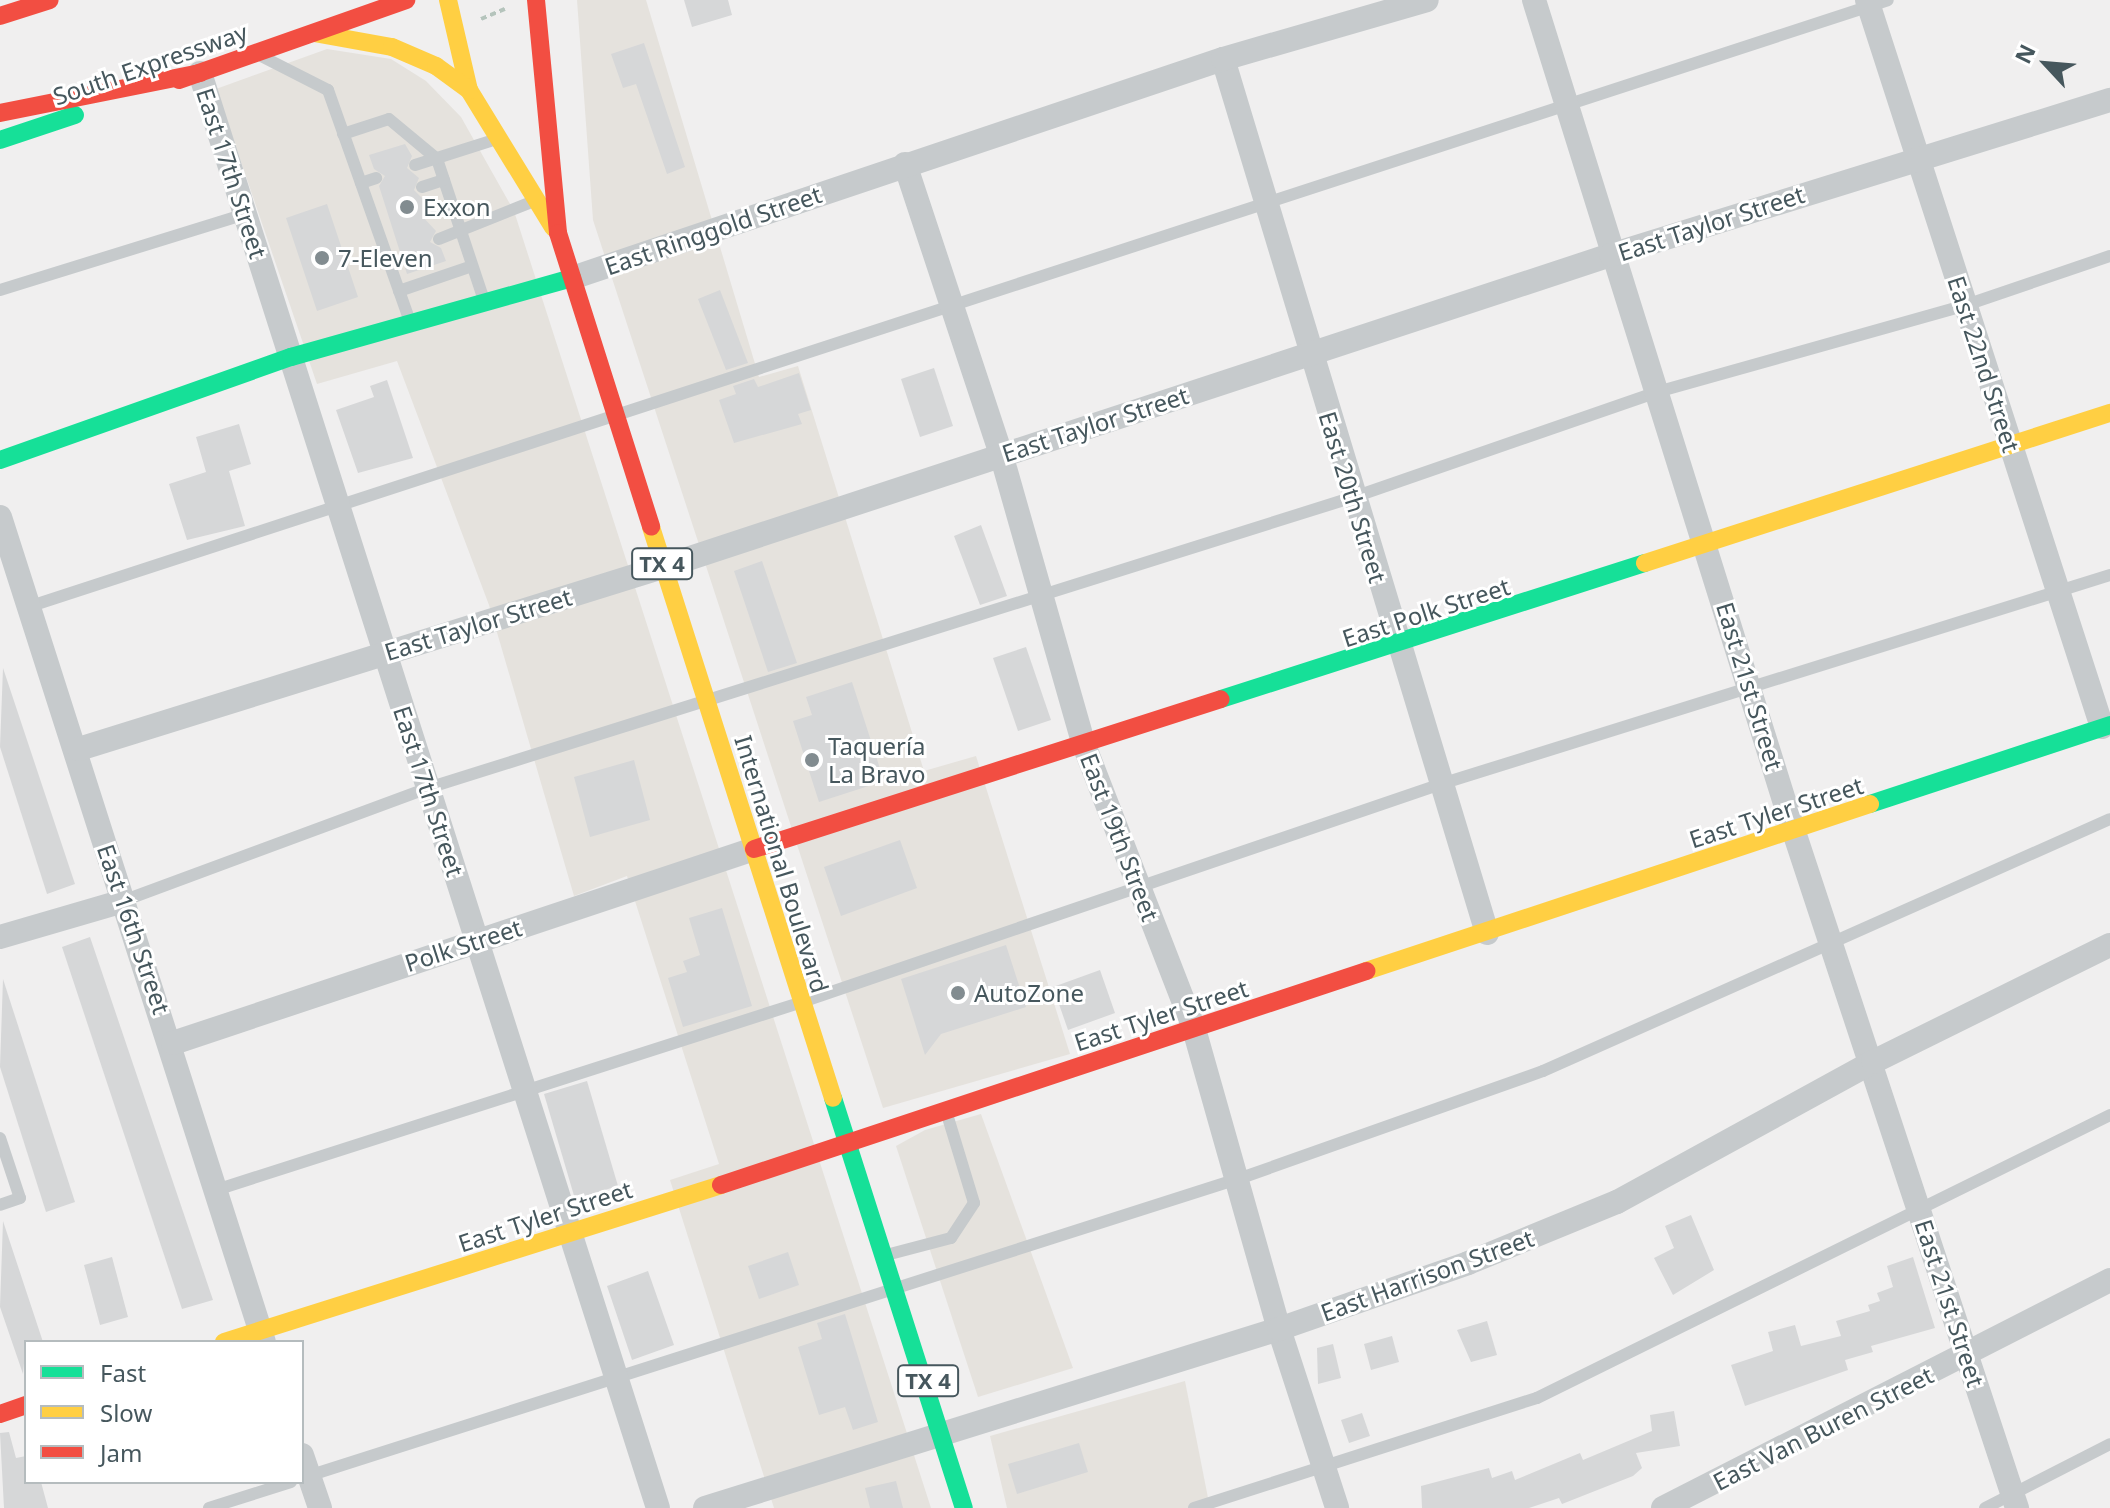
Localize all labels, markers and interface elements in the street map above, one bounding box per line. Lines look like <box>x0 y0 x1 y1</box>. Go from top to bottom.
street label: South Expressway <box>49 17 251 111</box>
north arrow <box>2006 24 2086 104</box>
text: N <box>2007 39 2042 68</box>
street label: East 17th Street <box>191 84 273 262</box>
street label: East Ringgold Street <box>601 179 825 281</box>
street label: East Taylor Street <box>1614 179 1808 267</box>
place label: Exxon <box>423 193 491 221</box>
marker: Exxon <box>398 198 416 216</box>
place label: 7-Eleven <box>338 244 433 272</box>
marker: 7-Eleven <box>313 249 331 267</box>
street label: East 22nd Street <box>1942 272 2026 456</box>
street label: East Taylor Street <box>998 380 1192 468</box>
street label: East 20th Street <box>1313 408 1393 586</box>
road number: TX 4 <box>630 546 694 582</box>
street label: East Polk Street <box>1339 571 1513 653</box>
street label: East Taylor Street <box>381 582 575 666</box>
street label: East 21st Street <box>1711 599 1789 773</box>
street label: East 17th Street <box>388 702 470 880</box>
street label: International Boulevard <box>729 732 835 996</box>
place label: Taquería La Bravo <box>828 732 926 788</box>
street label: East 19th Street <box>1075 749 1165 925</box>
marker: Taquería La Bravo <box>803 751 821 769</box>
street label: East Tyler Street <box>1685 770 1867 854</box>
street label: East 16th Street <box>92 840 176 1018</box>
street label: Polk Street <box>401 913 525 977</box>
street label: East Tyler Street <box>1070 973 1252 1057</box>
place label: AutoZone <box>974 979 1084 1007</box>
marker: AutoZone <box>949 984 967 1002</box>
street label: East Tyler Street <box>454 1174 636 1258</box>
street label: East 21st Street <box>1909 1216 1991 1390</box>
street label: East Harrison Street <box>1317 1223 1537 1327</box>
legend <box>24 1340 304 1484</box>
text: Fast <box>100 1356 146 1389</box>
street label: East Van Buren Street <box>1708 1360 1938 1496</box>
road number: TX 4 <box>896 1363 960 1399</box>
text: Slow <box>100 1396 152 1429</box>
text: Jam <box>100 1436 142 1469</box>

